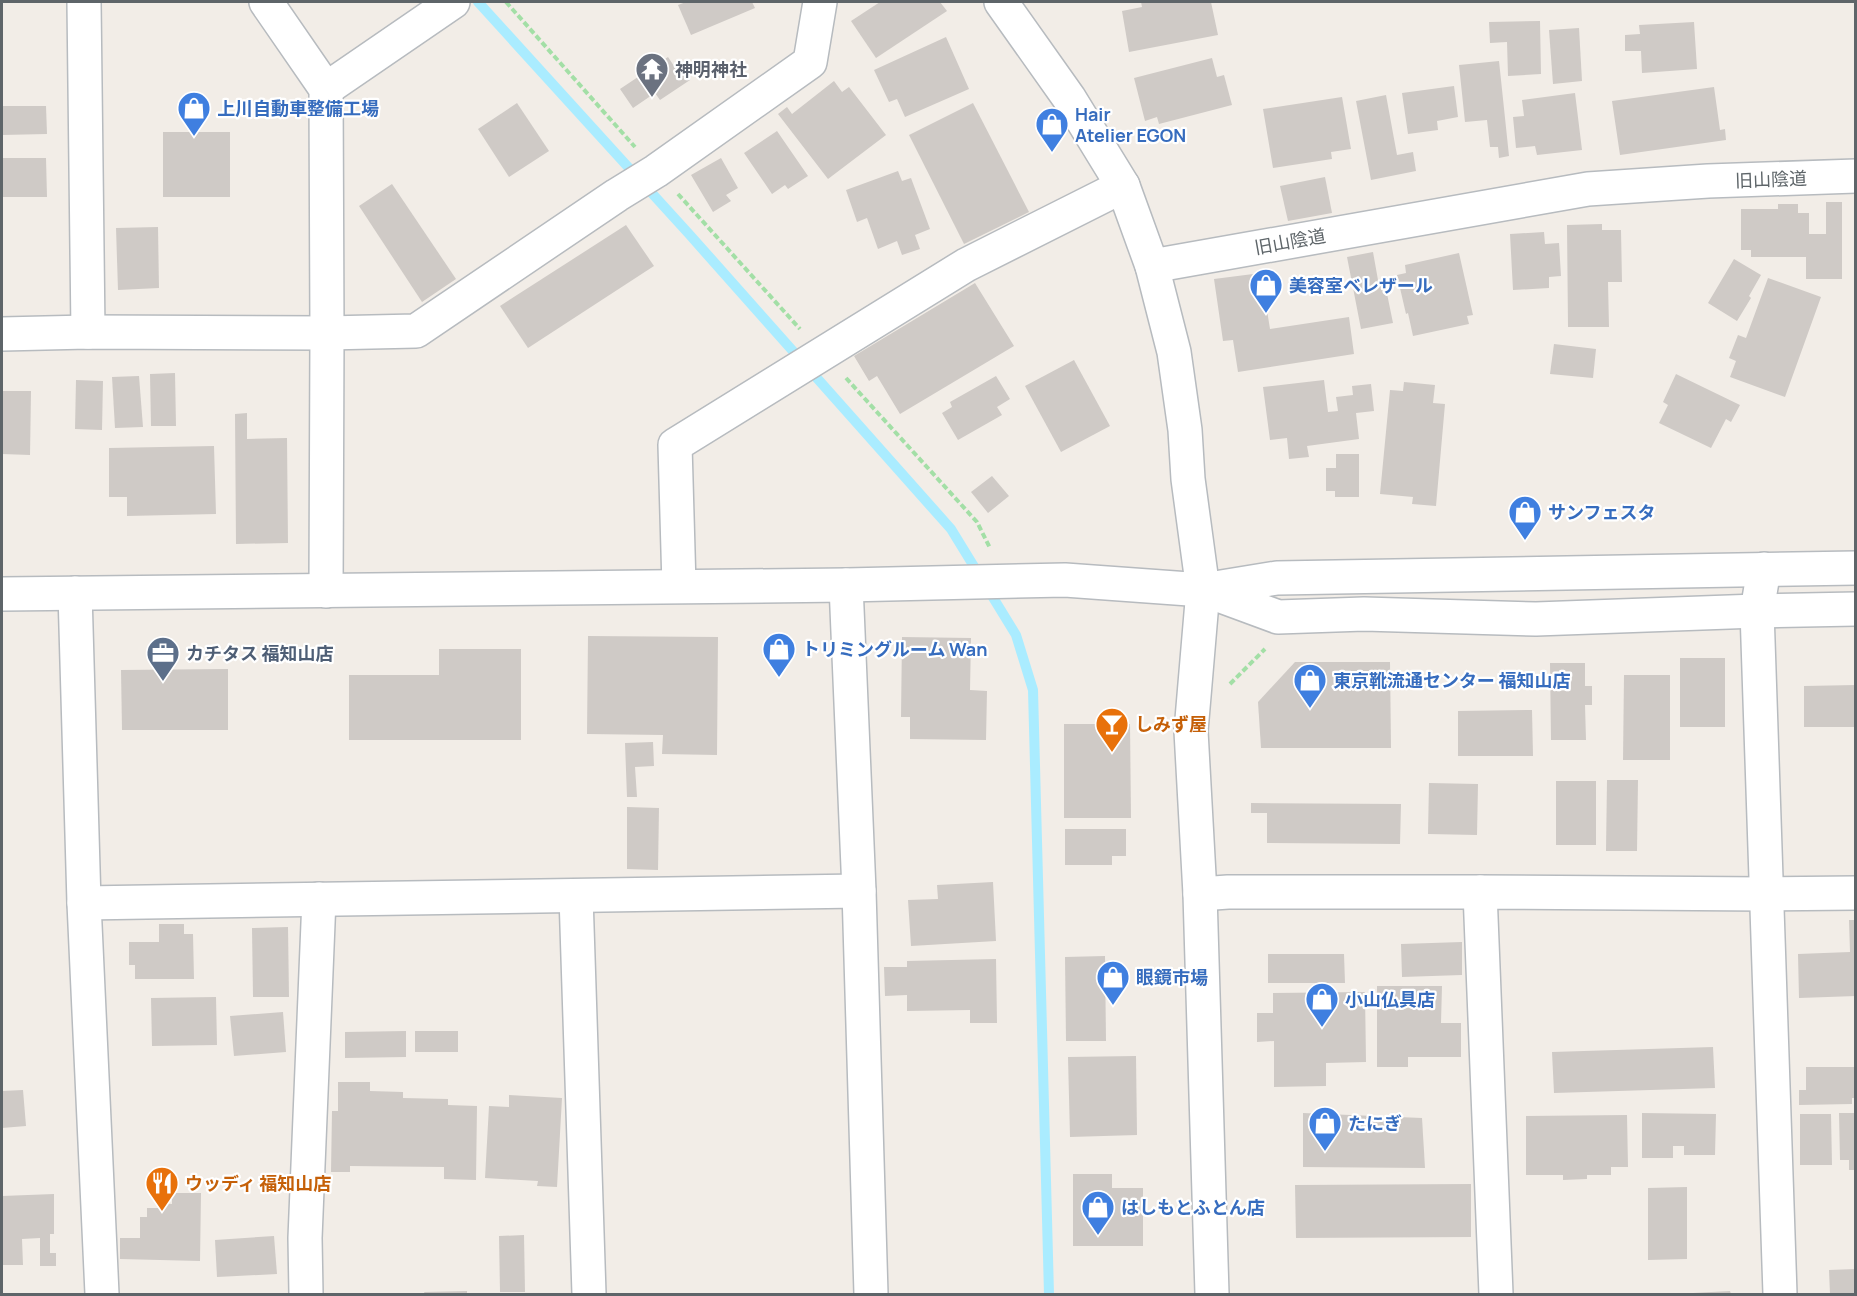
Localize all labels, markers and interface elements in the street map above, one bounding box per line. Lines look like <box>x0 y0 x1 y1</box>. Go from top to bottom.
temple icon: 神明神社 <box>634 51 670 98</box>
place label: 神明神社 <box>675 57 747 81</box>
shop icon: 上川自動車整備工場 <box>176 90 212 137</box>
place label: 上川自動車整備工場 <box>217 96 379 120</box>
place label: Hair Atelier EGON <box>1075 102 1186 147</box>
shop icon: Hair Atelier EGON <box>1034 106 1070 153</box>
street label: 旧山陰道 <box>1735 166 1807 192</box>
street label: 旧山陰道 <box>1252 223 1328 259</box>
shop icon: 美容室ベレザール <box>1248 267 1284 314</box>
place label: 美容室ベレザール <box>1289 273 1433 297</box>
shop icon: サンフェスタ <box>1507 494 1543 541</box>
place label: サンフェスタ <box>1548 500 1655 524</box>
shop icon: トリミングルーム Wan <box>761 631 797 678</box>
office icon: カチタス 福知山店 <box>145 635 181 682</box>
place label: トリミングルーム Wan <box>802 637 987 661</box>
place label: カチタス 福知山店 <box>186 641 334 665</box>
shop icon: 東京靴流通センター 福知山店 <box>1292 662 1328 709</box>
place label: 東京靴流通センター 福知山店 <box>1333 668 1571 692</box>
bar icon: しみず屋 <box>1094 706 1130 753</box>
place label: しみず屋 <box>1135 712 1207 736</box>
shop icon: 眼鏡市場 <box>1095 959 1131 1006</box>
place label: 眼鏡市場 <box>1136 965 1208 989</box>
shop icon: 小山仏具店 <box>1304 981 1340 1028</box>
place label: 小山仏具店 <box>1345 987 1435 1011</box>
shop icon: たにぎ <box>1307 1105 1343 1152</box>
place label: たにぎ <box>1348 1111 1402 1135</box>
restaurant icon: ウッディ 福知山店 <box>144 1165 180 1212</box>
place label: ウッディ 福知山店 <box>185 1171 331 1195</box>
shop icon: はしもとふとん店 <box>1080 1189 1116 1236</box>
place label: はしもとふとん店 <box>1121 1195 1265 1219</box>

